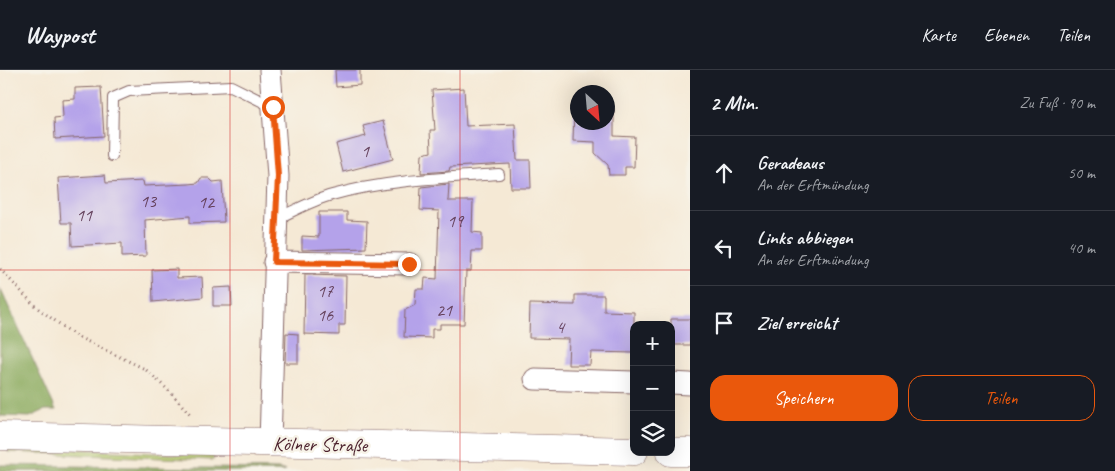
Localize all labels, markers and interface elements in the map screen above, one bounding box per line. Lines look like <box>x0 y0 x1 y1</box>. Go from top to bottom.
text: Waypost <box>25 20 95 50</box>
text: Karte <box>921 24 956 46</box>
text: Ebenen <box>984 24 1029 46</box>
text: Teilen <box>1057 24 1090 46</box>
north arrow <box>570 85 615 130</box>
text: 2 Min. <box>710 90 758 116</box>
text: Zu Fuß · 90 m <box>1020 93 1095 113</box>
route start <box>262 96 285 119</box>
house number: 1 <box>361 140 370 162</box>
text: Geradeaus <box>757 151 824 175</box>
icon: ahead <box>710 159 738 187</box>
text: 50 m <box>1068 163 1095 183</box>
text: An der Erftmündung <box>757 175 869 195</box>
house number: 13 <box>140 190 158 212</box>
house number: 12 <box>198 191 216 213</box>
house number: 11 <box>76 204 93 226</box>
house number: 19 <box>447 210 465 232</box>
text: Links abbiegen <box>757 226 853 250</box>
icon: left <box>710 234 738 262</box>
text: 40 m <box>1068 238 1095 258</box>
text: An der Erftmündung <box>757 250 869 270</box>
route end <box>398 253 421 276</box>
house number: 17 <box>317 280 334 302</box>
house number: 21 <box>436 299 453 321</box>
house number: 16 <box>317 304 334 326</box>
icon: arrive <box>710 309 738 337</box>
text: Ziel erreicht <box>757 311 837 335</box>
house number: 4 <box>556 316 566 338</box>
map controls <box>630 321 675 456</box>
button: + <box>630 321 675 366</box>
button: − <box>630 366 675 411</box>
button: Speichern <box>710 375 898 421</box>
button: Teilen <box>908 375 1095 421</box>
button: layers <box>630 411 675 456</box>
street label: Kölner Straße <box>273 431 369 458</box>

